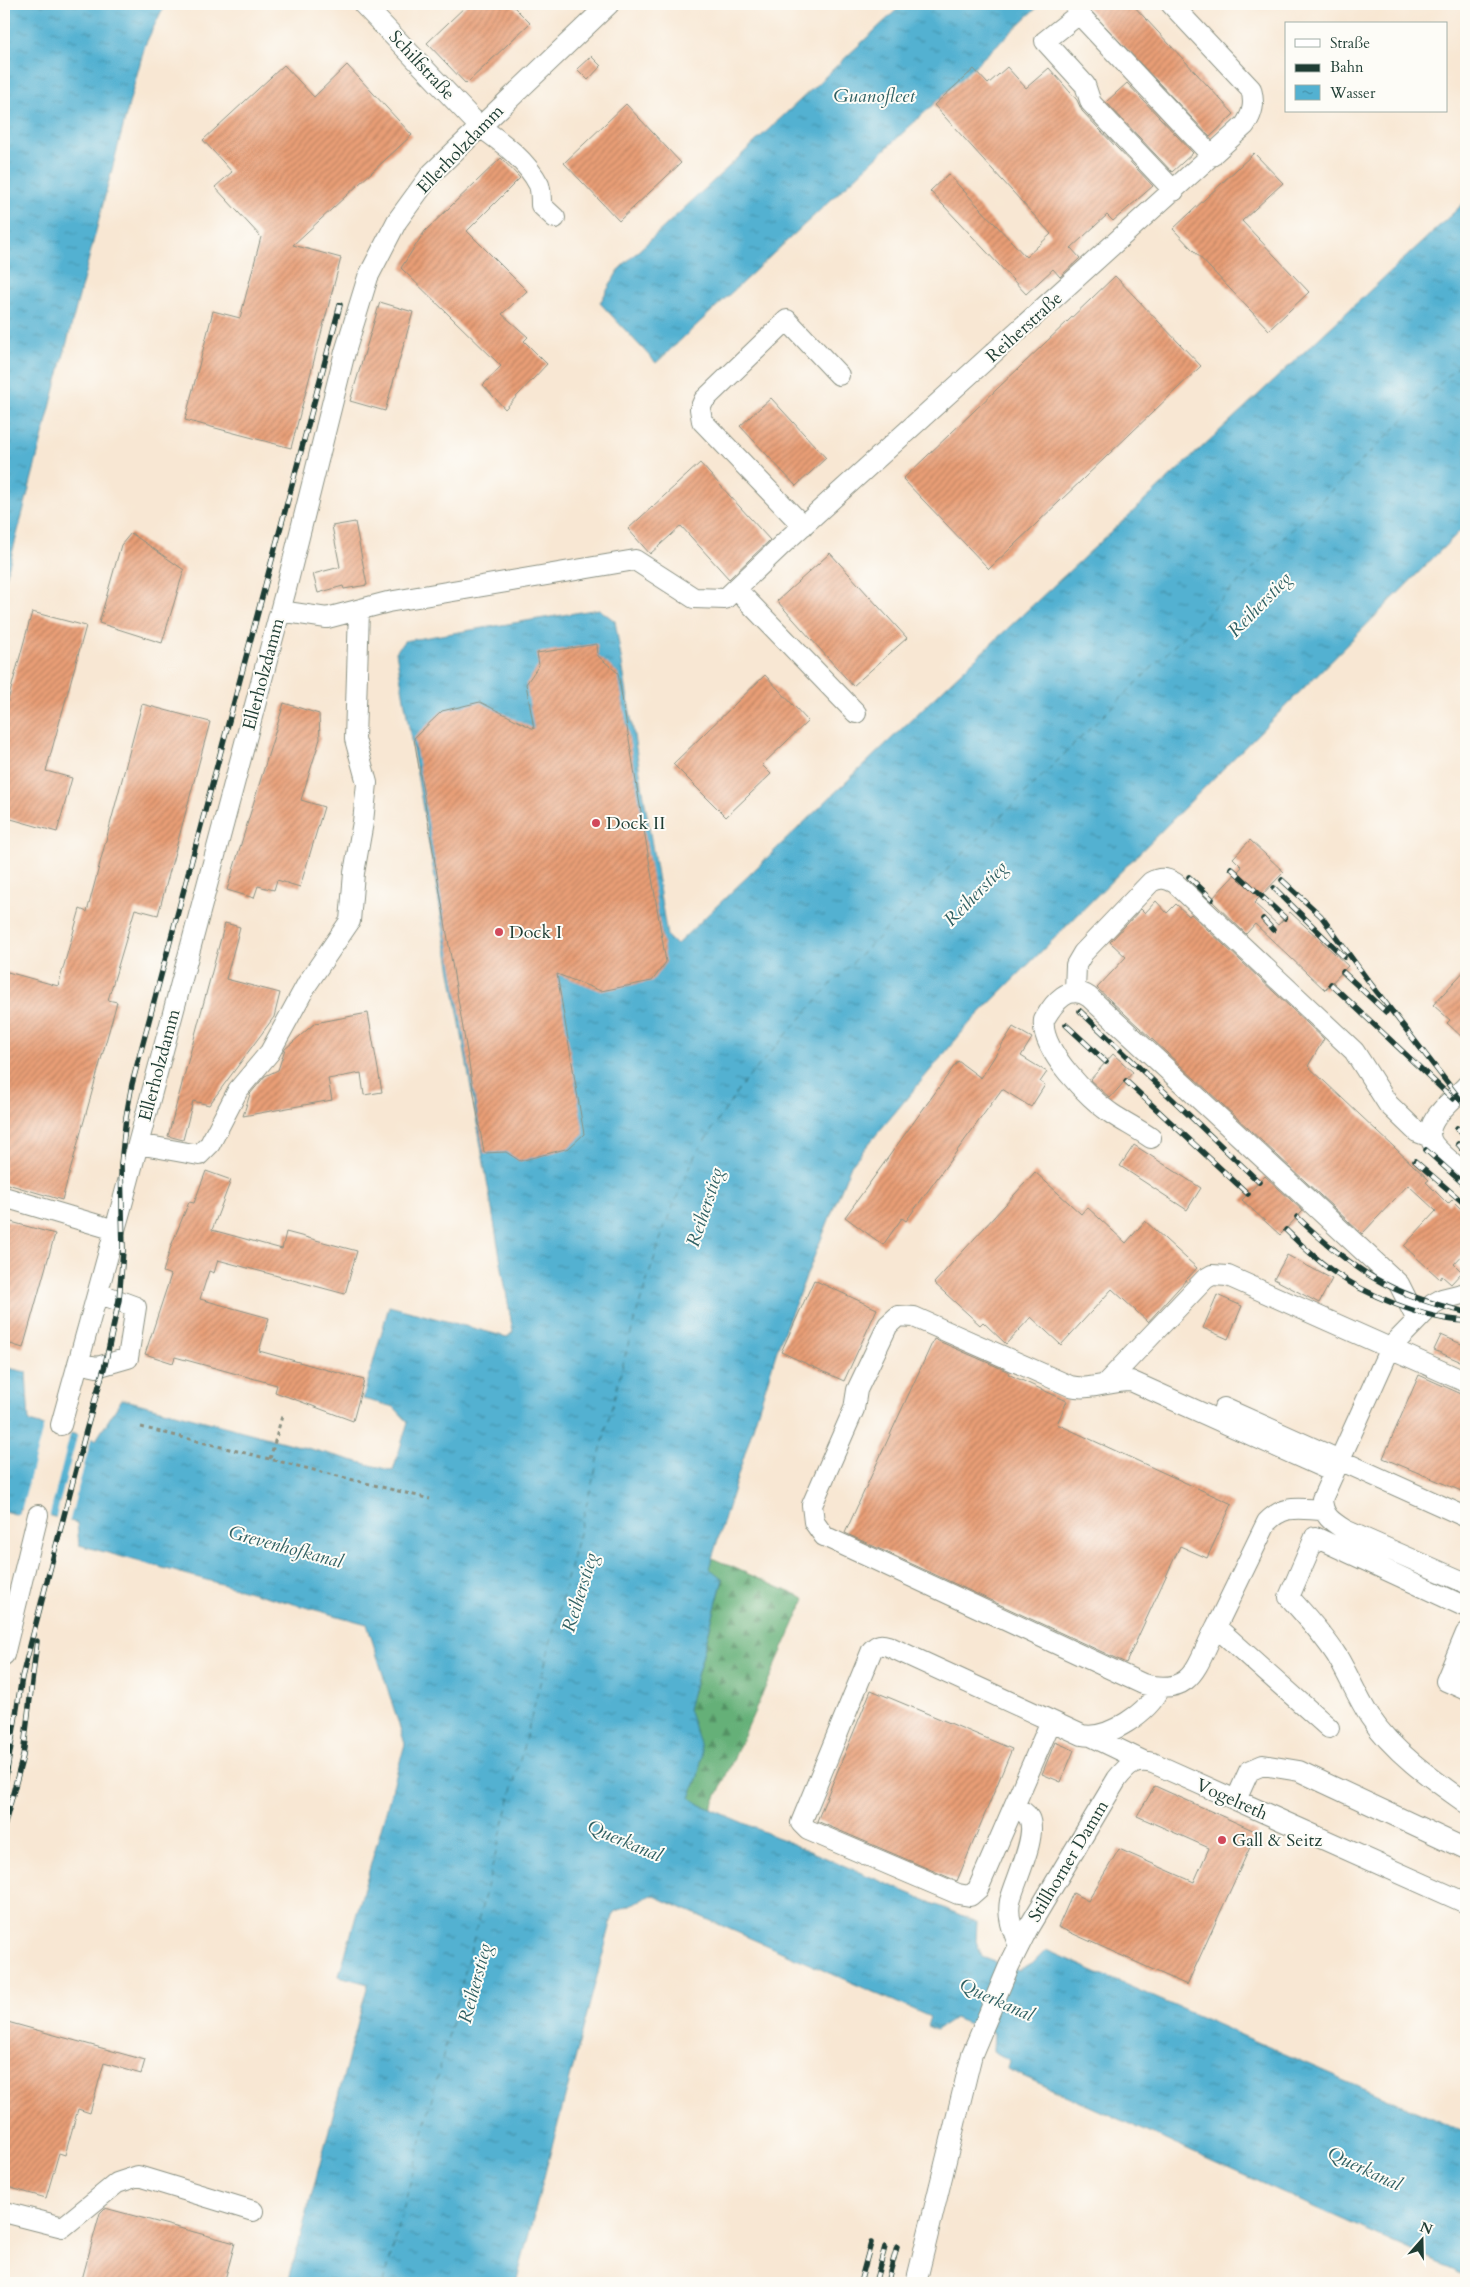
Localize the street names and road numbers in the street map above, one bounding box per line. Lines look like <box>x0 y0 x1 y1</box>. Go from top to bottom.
street label: Schilfstraße <box>383 25 461 106</box>
street label: Ellerholzdamm <box>411 99 510 199</box>
street label: Reiherstraße <box>981 286 1068 369</box>
street label: Ellerholzdamm <box>237 615 291 733</box>
street label: Ellerholzdamm <box>133 1006 187 1124</box>
street label: Vogelreth <box>1192 1773 1272 1826</box>
street label: Stillhorner Damm <box>1022 1795 1115 1927</box>

